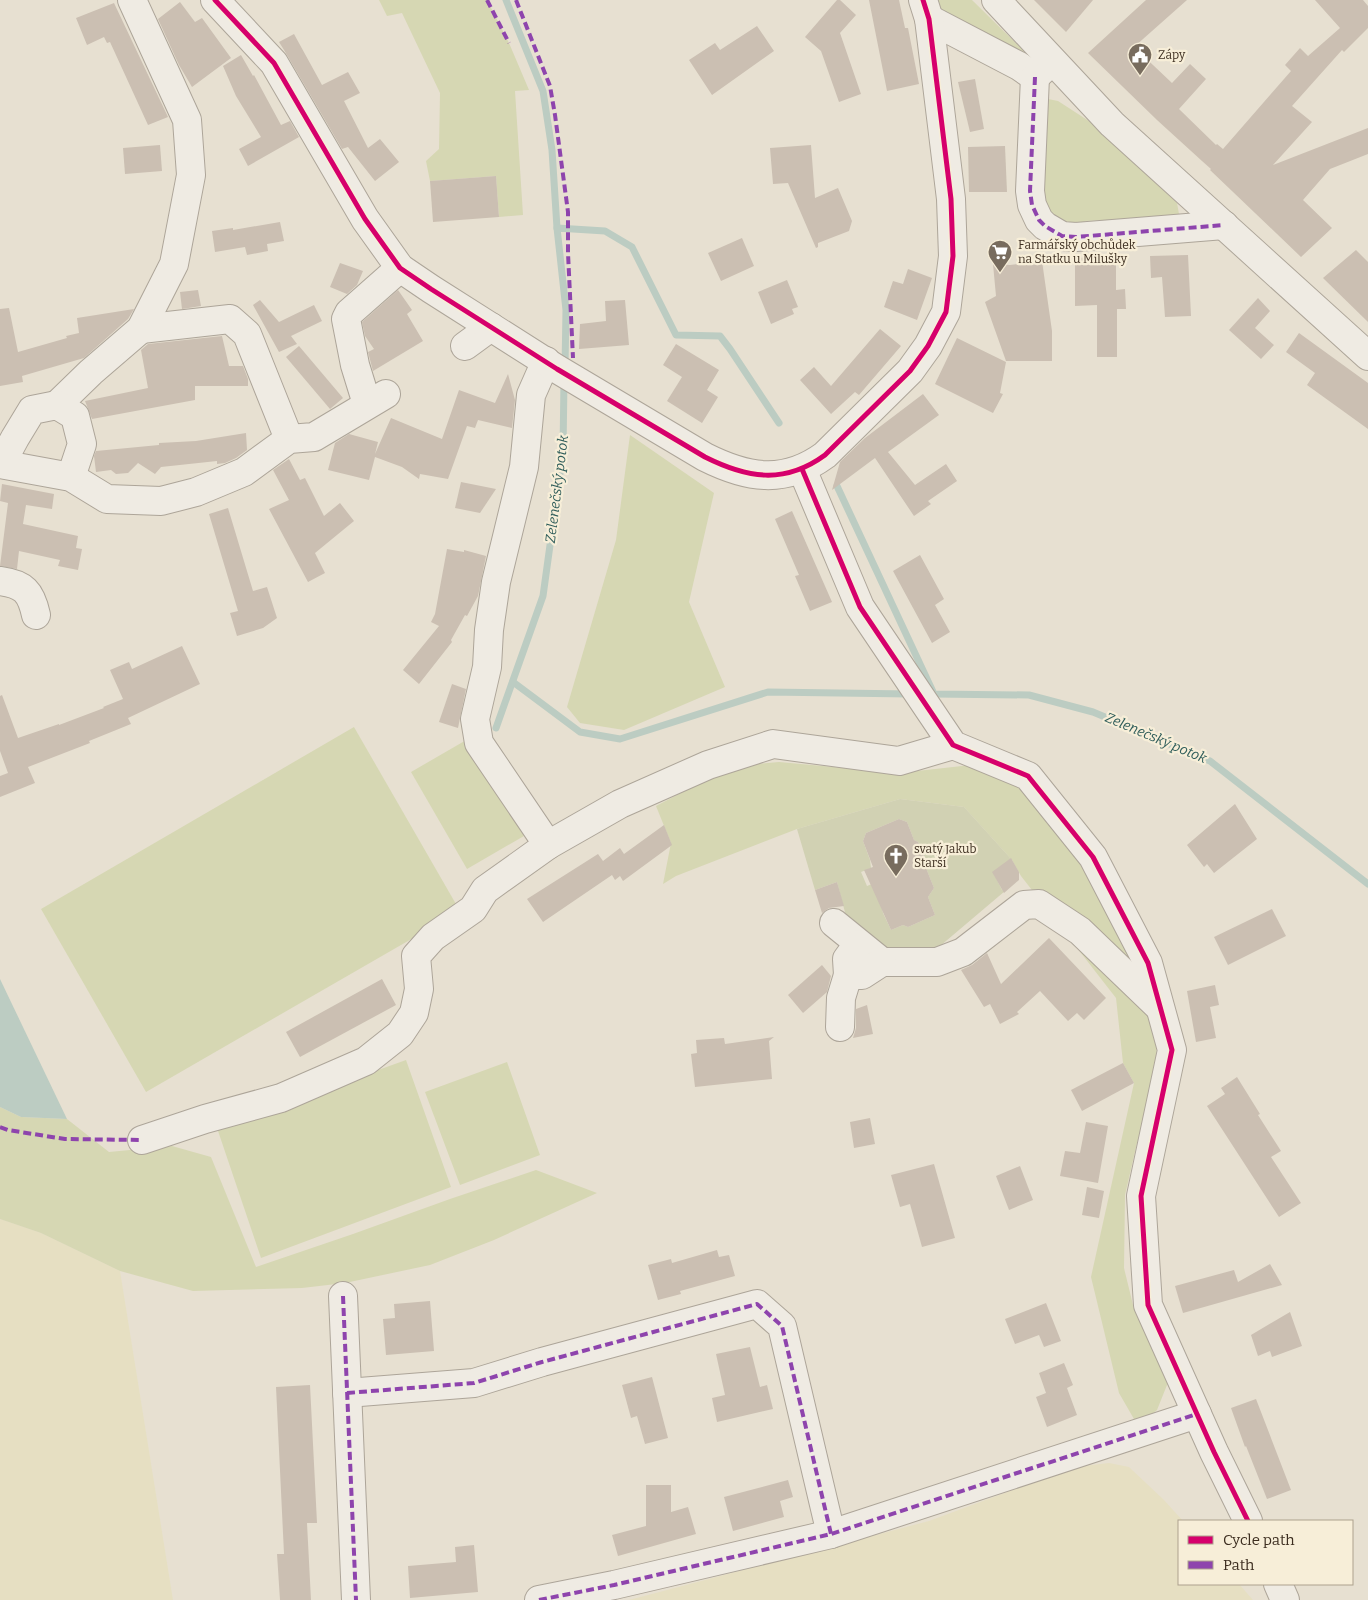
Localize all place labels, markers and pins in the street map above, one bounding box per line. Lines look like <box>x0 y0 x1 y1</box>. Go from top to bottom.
public building icon: Zápy <box>1127 42 1153 76</box>
place label: Zápy <box>1158 48 1186 62</box>
place label: Farmářský obchůdek na Statku u Milušky <box>1018 238 1136 266</box>
supermarket icon: Farmářský obchůdek na Statku u Milušky <box>987 239 1013 273</box>
place label: svatý Jakub Starší <box>914 842 977 870</box>
church icon: svatý Jakub Starší <box>883 843 909 877</box>

